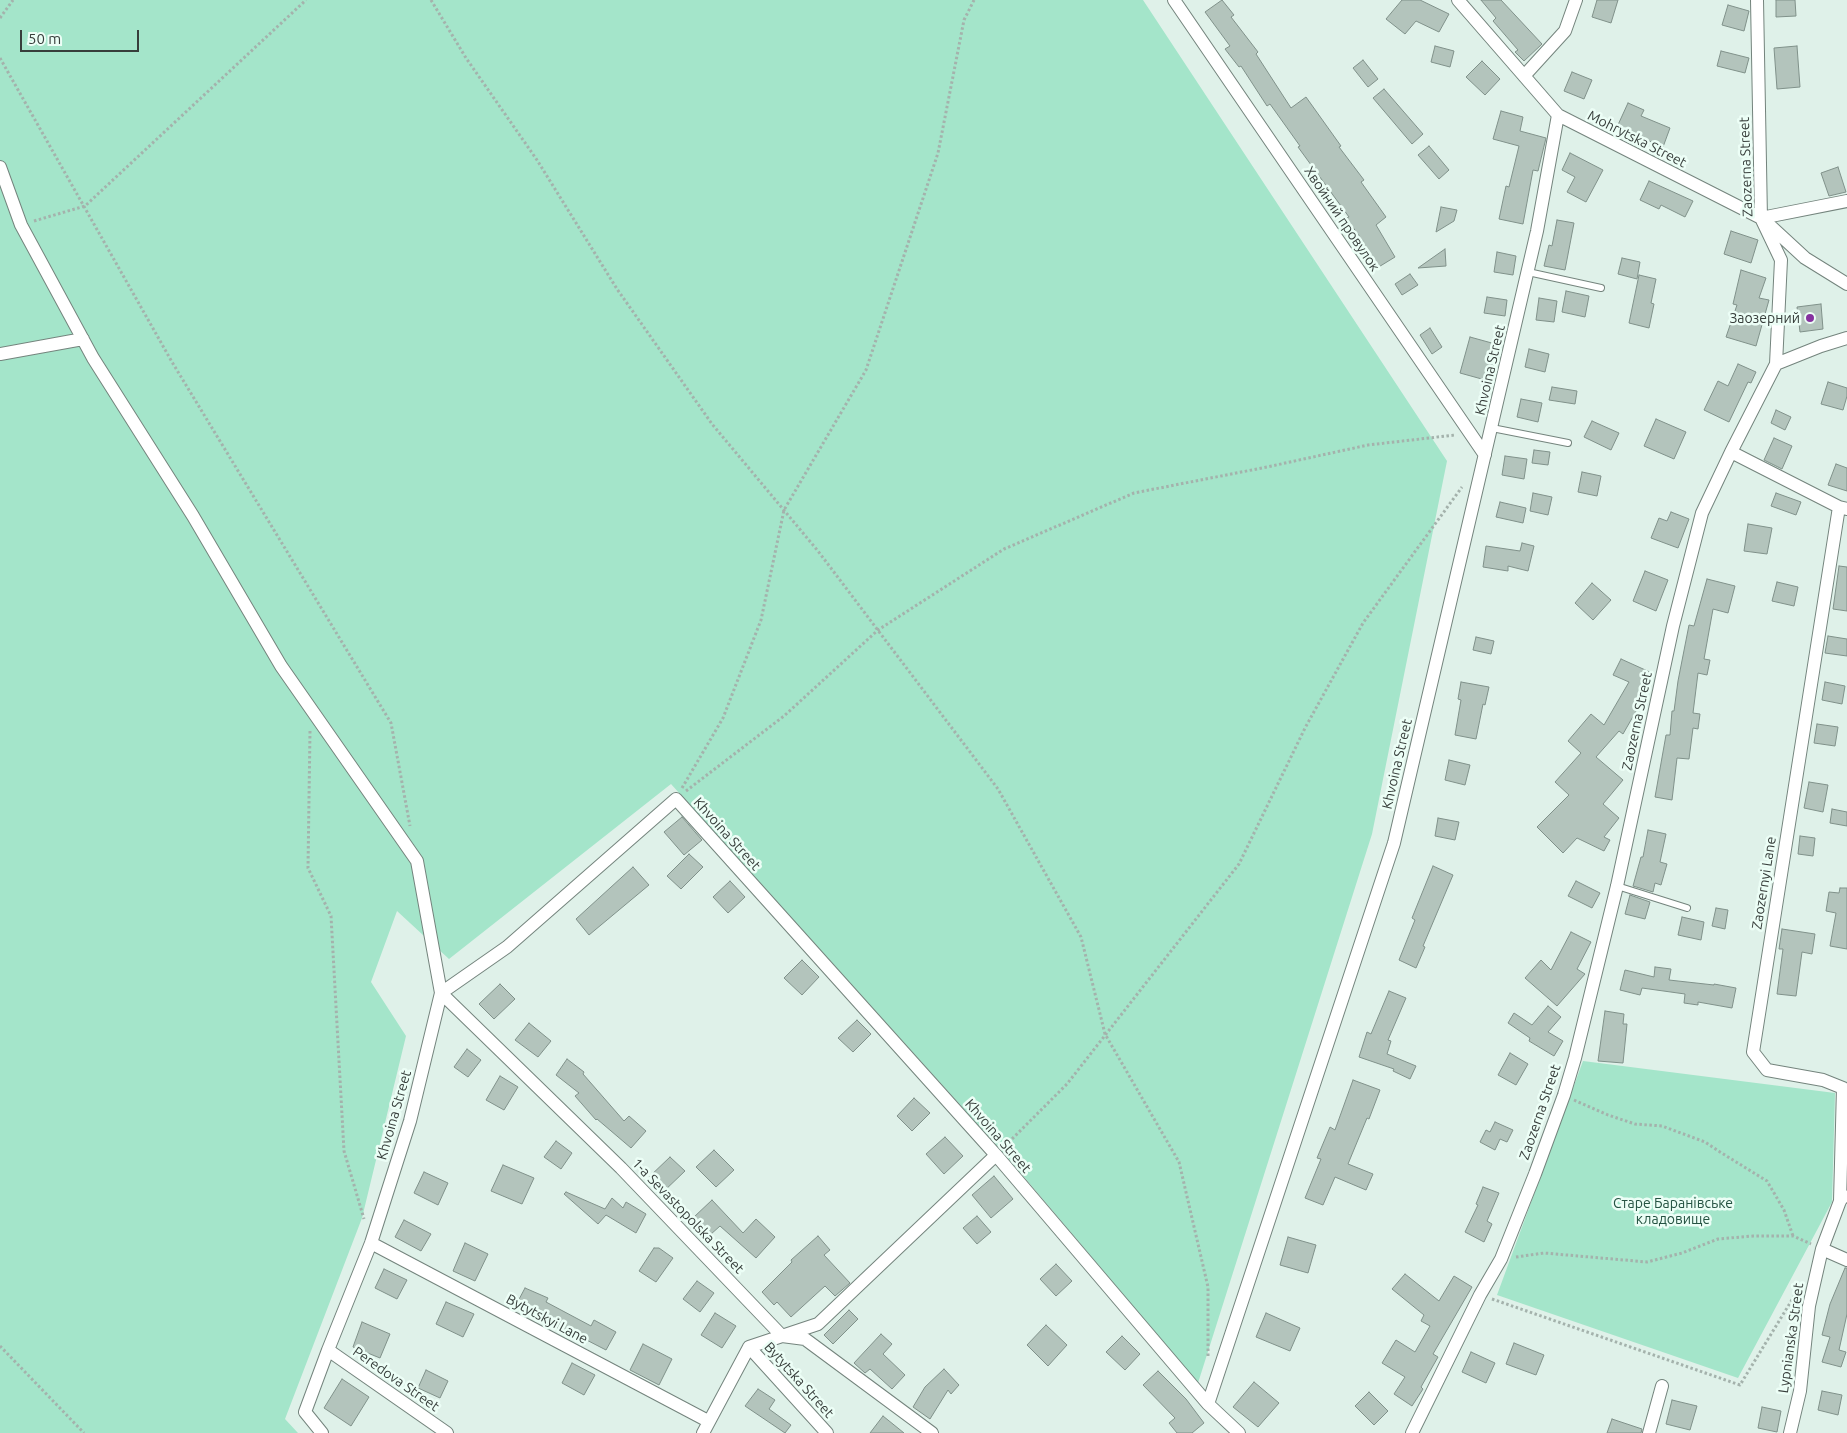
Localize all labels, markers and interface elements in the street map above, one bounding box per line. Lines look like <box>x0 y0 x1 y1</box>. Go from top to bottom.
scale bar <box>22 20 141 52</box>
text: 50 m <box>28 30 61 47</box>
street label: Mohrytska Street <box>1585 107 1689 171</box>
street label: Zaozerna Street <box>1736 117 1756 217</box>
street label: Хвойний провулок <box>1301 163 1383 275</box>
place label: Заозерний <box>1729 310 1800 326</box>
marker: Заозерний <box>1804 312 1816 324</box>
street label: Khvoina Street <box>1471 323 1509 417</box>
street label: Zaozerna Street <box>1618 670 1656 772</box>
street label: Khvoina Street <box>1378 717 1416 811</box>
street label: Khvoina Street <box>690 794 764 874</box>
street label: Zaozernyi Lane <box>1748 835 1780 931</box>
street label: Zaozerna Street <box>1516 1062 1564 1162</box>
street label: Khvoina Street <box>373 1068 415 1162</box>
street label: Khvoina Street <box>961 1096 1035 1176</box>
street label: 1-a Sevastopolska Street <box>629 1155 747 1277</box>
park label: Старе Баранівське кладовище <box>1613 1195 1733 1228</box>
street label: Lypnianska Street <box>1775 1282 1807 1394</box>
street label: Bytytskyi Lane <box>503 1290 591 1348</box>
street label: Bytytska Street <box>761 1339 837 1421</box>
street label: Peredova Street <box>350 1343 442 1415</box>

